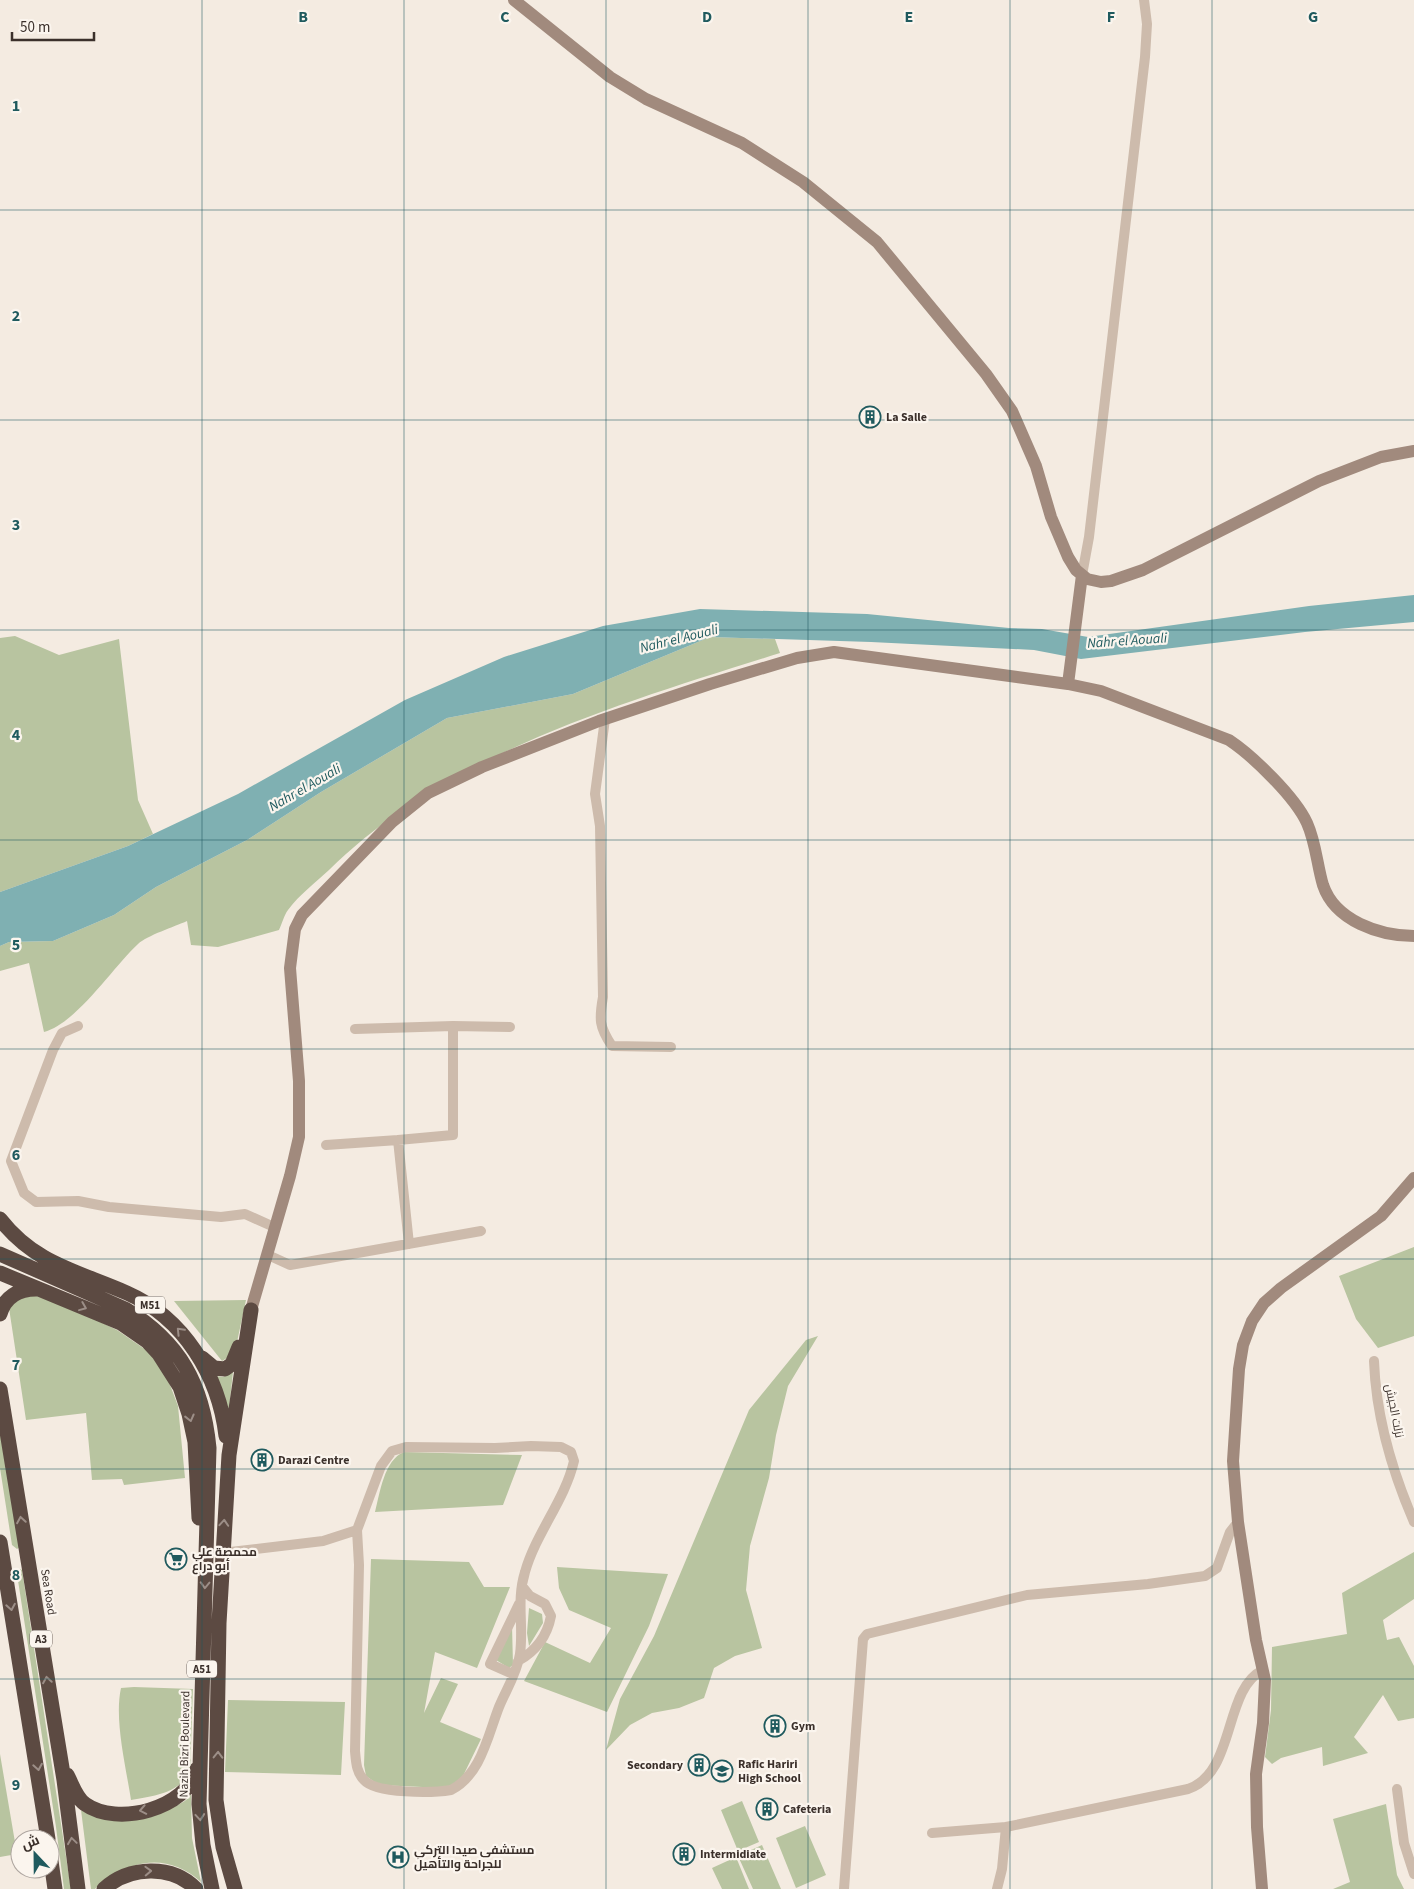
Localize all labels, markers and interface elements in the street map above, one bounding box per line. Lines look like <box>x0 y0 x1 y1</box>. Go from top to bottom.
text: B <box>298 6 308 28</box>
text: C <box>500 6 510 28</box>
text: D <box>702 6 712 28</box>
text: E <box>905 6 913 28</box>
text: F <box>1107 6 1115 28</box>
text: G <box>1308 6 1318 28</box>
scale bar <box>12 10 95 42</box>
text: 50 m <box>20 17 50 38</box>
text: 1 <box>12 95 20 117</box>
text: 2 <box>12 305 20 327</box>
building icon: La Salle <box>858 405 882 429</box>
place label: La Salle <box>886 409 927 426</box>
text: 3 <box>12 514 20 536</box>
water label: Nahr el Aouali <box>638 619 721 658</box>
water label: Nahr el Aouali <box>1086 628 1168 654</box>
text: 4 <box>12 724 21 746</box>
water label: Nahr el Aouali <box>265 759 345 817</box>
text: 5 <box>12 934 20 956</box>
text: 6 <box>12 1144 20 1166</box>
road number: M51 <box>135 1296 165 1314</box>
one-way arrow <box>78 1301 87 1312</box>
one-way arrow <box>177 1328 186 1337</box>
text: 7 <box>12 1354 20 1376</box>
street label: نزلت الجيش <box>1380 1383 1408 1439</box>
one-way arrow <box>184 1413 195 1422</box>
building icon: Darazi Centre <box>250 1448 274 1472</box>
place label: Darazi Centre <box>278 1452 349 1469</box>
one-way arrow <box>17 1515 27 1524</box>
one-way arrow <box>218 1518 229 1526</box>
place label: محمصة علي أبو دراع <box>192 1544 257 1575</box>
supermarket icon: محمصة علي أبو دراع <box>164 1547 188 1571</box>
text: 8 <box>12 1564 20 1586</box>
street label: Sea Road <box>36 1568 60 1616</box>
one-way arrow <box>200 1581 211 1589</box>
one-way arrow <box>5 1603 15 1611</box>
road number: A3 <box>30 1630 52 1648</box>
road number: A51 <box>187 1660 217 1678</box>
one-way arrow <box>43 1676 53 1684</box>
street label: Nazih Bizri Boulevard <box>176 1691 194 1797</box>
building icon: Gym <box>763 1714 787 1738</box>
place label: Gym <box>791 1718 815 1735</box>
one-way arrow <box>213 1751 223 1758</box>
building icon: Secondary <box>687 1753 711 1777</box>
place label: Rafic Hariri High School <box>738 1756 802 1787</box>
place label: Secondary <box>627 1757 684 1774</box>
school or university icon: Rafic Hariri High School <box>710 1759 734 1783</box>
one-way arrow <box>32 1763 42 1772</box>
text: 9 <box>12 1774 20 1796</box>
building icon: Cafeteria <box>755 1797 779 1821</box>
place label: Cafeteria <box>783 1801 831 1818</box>
one-way arrow <box>138 1805 147 1815</box>
one-way arrow <box>195 1813 206 1821</box>
north arrow <box>10 1829 60 1879</box>
text: ش <box>18 1830 43 1856</box>
one-way arrow <box>67 1836 77 1845</box>
place label: مستشفى صيدا التركي للجراحة والتأهيل <box>414 1842 535 1873</box>
building icon: Intermidiate <box>672 1842 696 1866</box>
hospital icon: مستشفى صيدا التركي للجراحة والتأهيل <box>386 1845 410 1869</box>
place label: Intermidiate <box>700 1846 766 1863</box>
one-way arrow <box>144 1866 152 1877</box>

